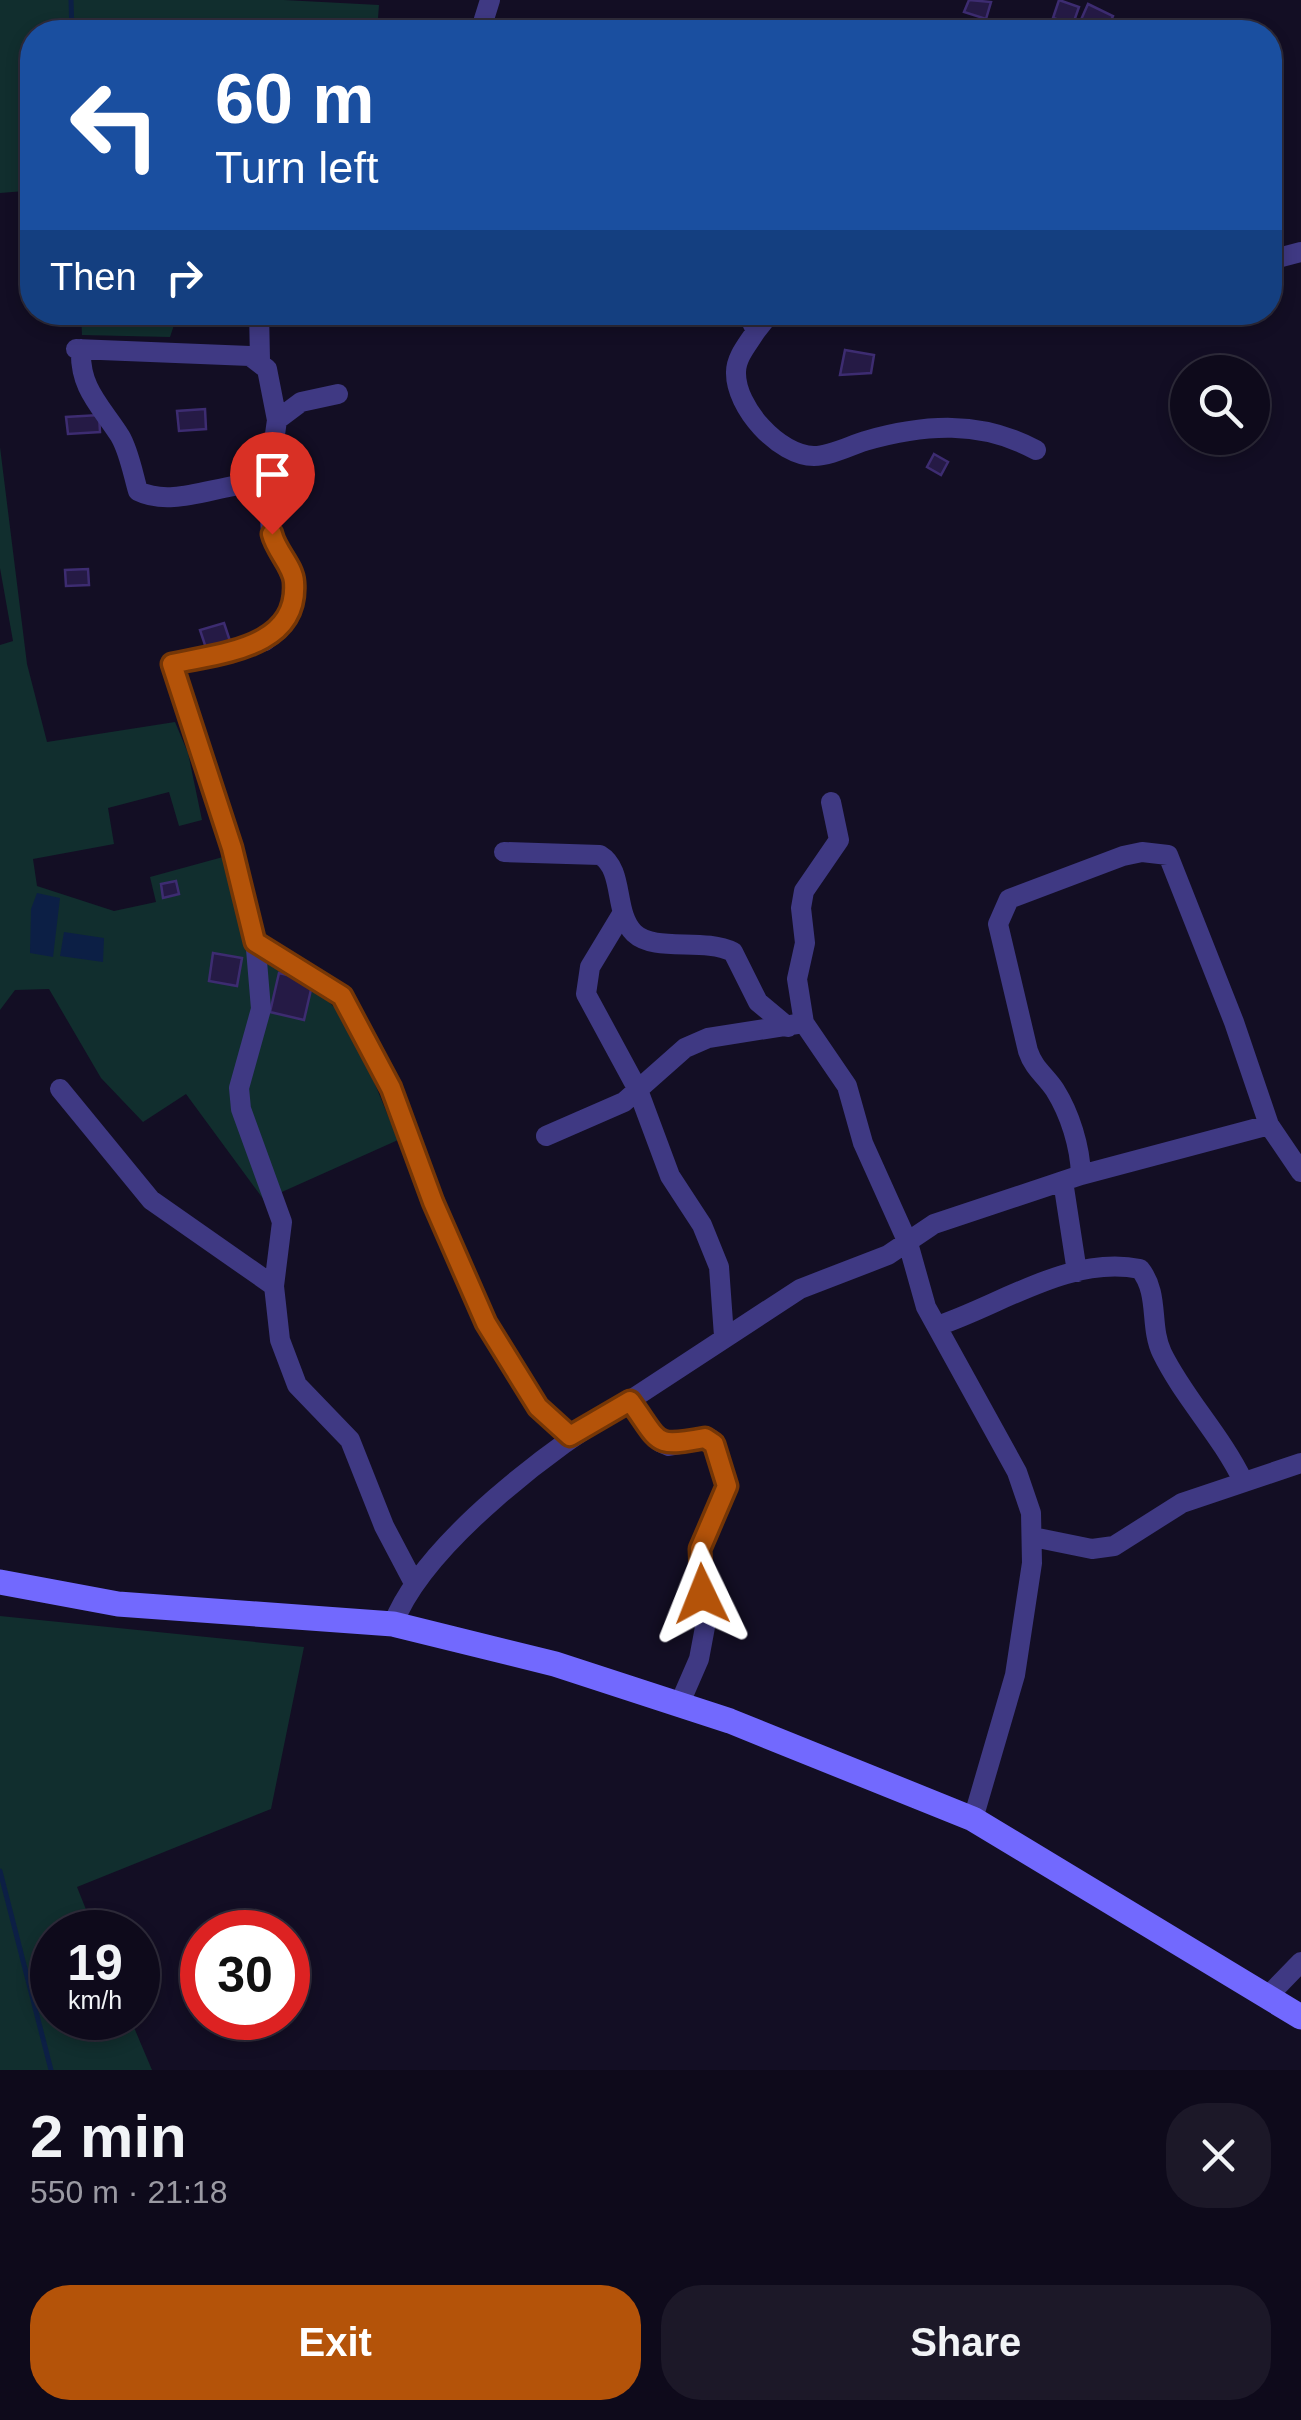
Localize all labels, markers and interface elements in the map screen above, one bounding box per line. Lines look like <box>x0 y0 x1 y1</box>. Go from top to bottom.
icon: left <box>50 60 180 190</box>
text: 60 m <box>215 60 375 138</box>
text: Turn left <box>215 142 378 193</box>
icon: right <box>157 250 212 305</box>
text: Then <box>50 256 137 298</box>
map controls <box>1170 355 1270 455</box>
button: search <box>1170 355 1270 455</box>
pin <box>230 432 315 535</box>
icon: arrive <box>245 447 300 502</box>
position arrow <box>650 1542 754 1646</box>
speed limit sign: 30 <box>180 1910 310 2040</box>
text: 19 <box>67 1935 123 1991</box>
text: km/h <box>68 1986 122 2014</box>
text: 2 min <box>30 2103 187 2170</box>
button: close <box>1166 2103 1271 2208</box>
text: 550 m · 21:18 <box>30 2174 227 2210</box>
button: Exit <box>30 2285 641 2400</box>
button: Share <box>661 2285 1271 2400</box>

